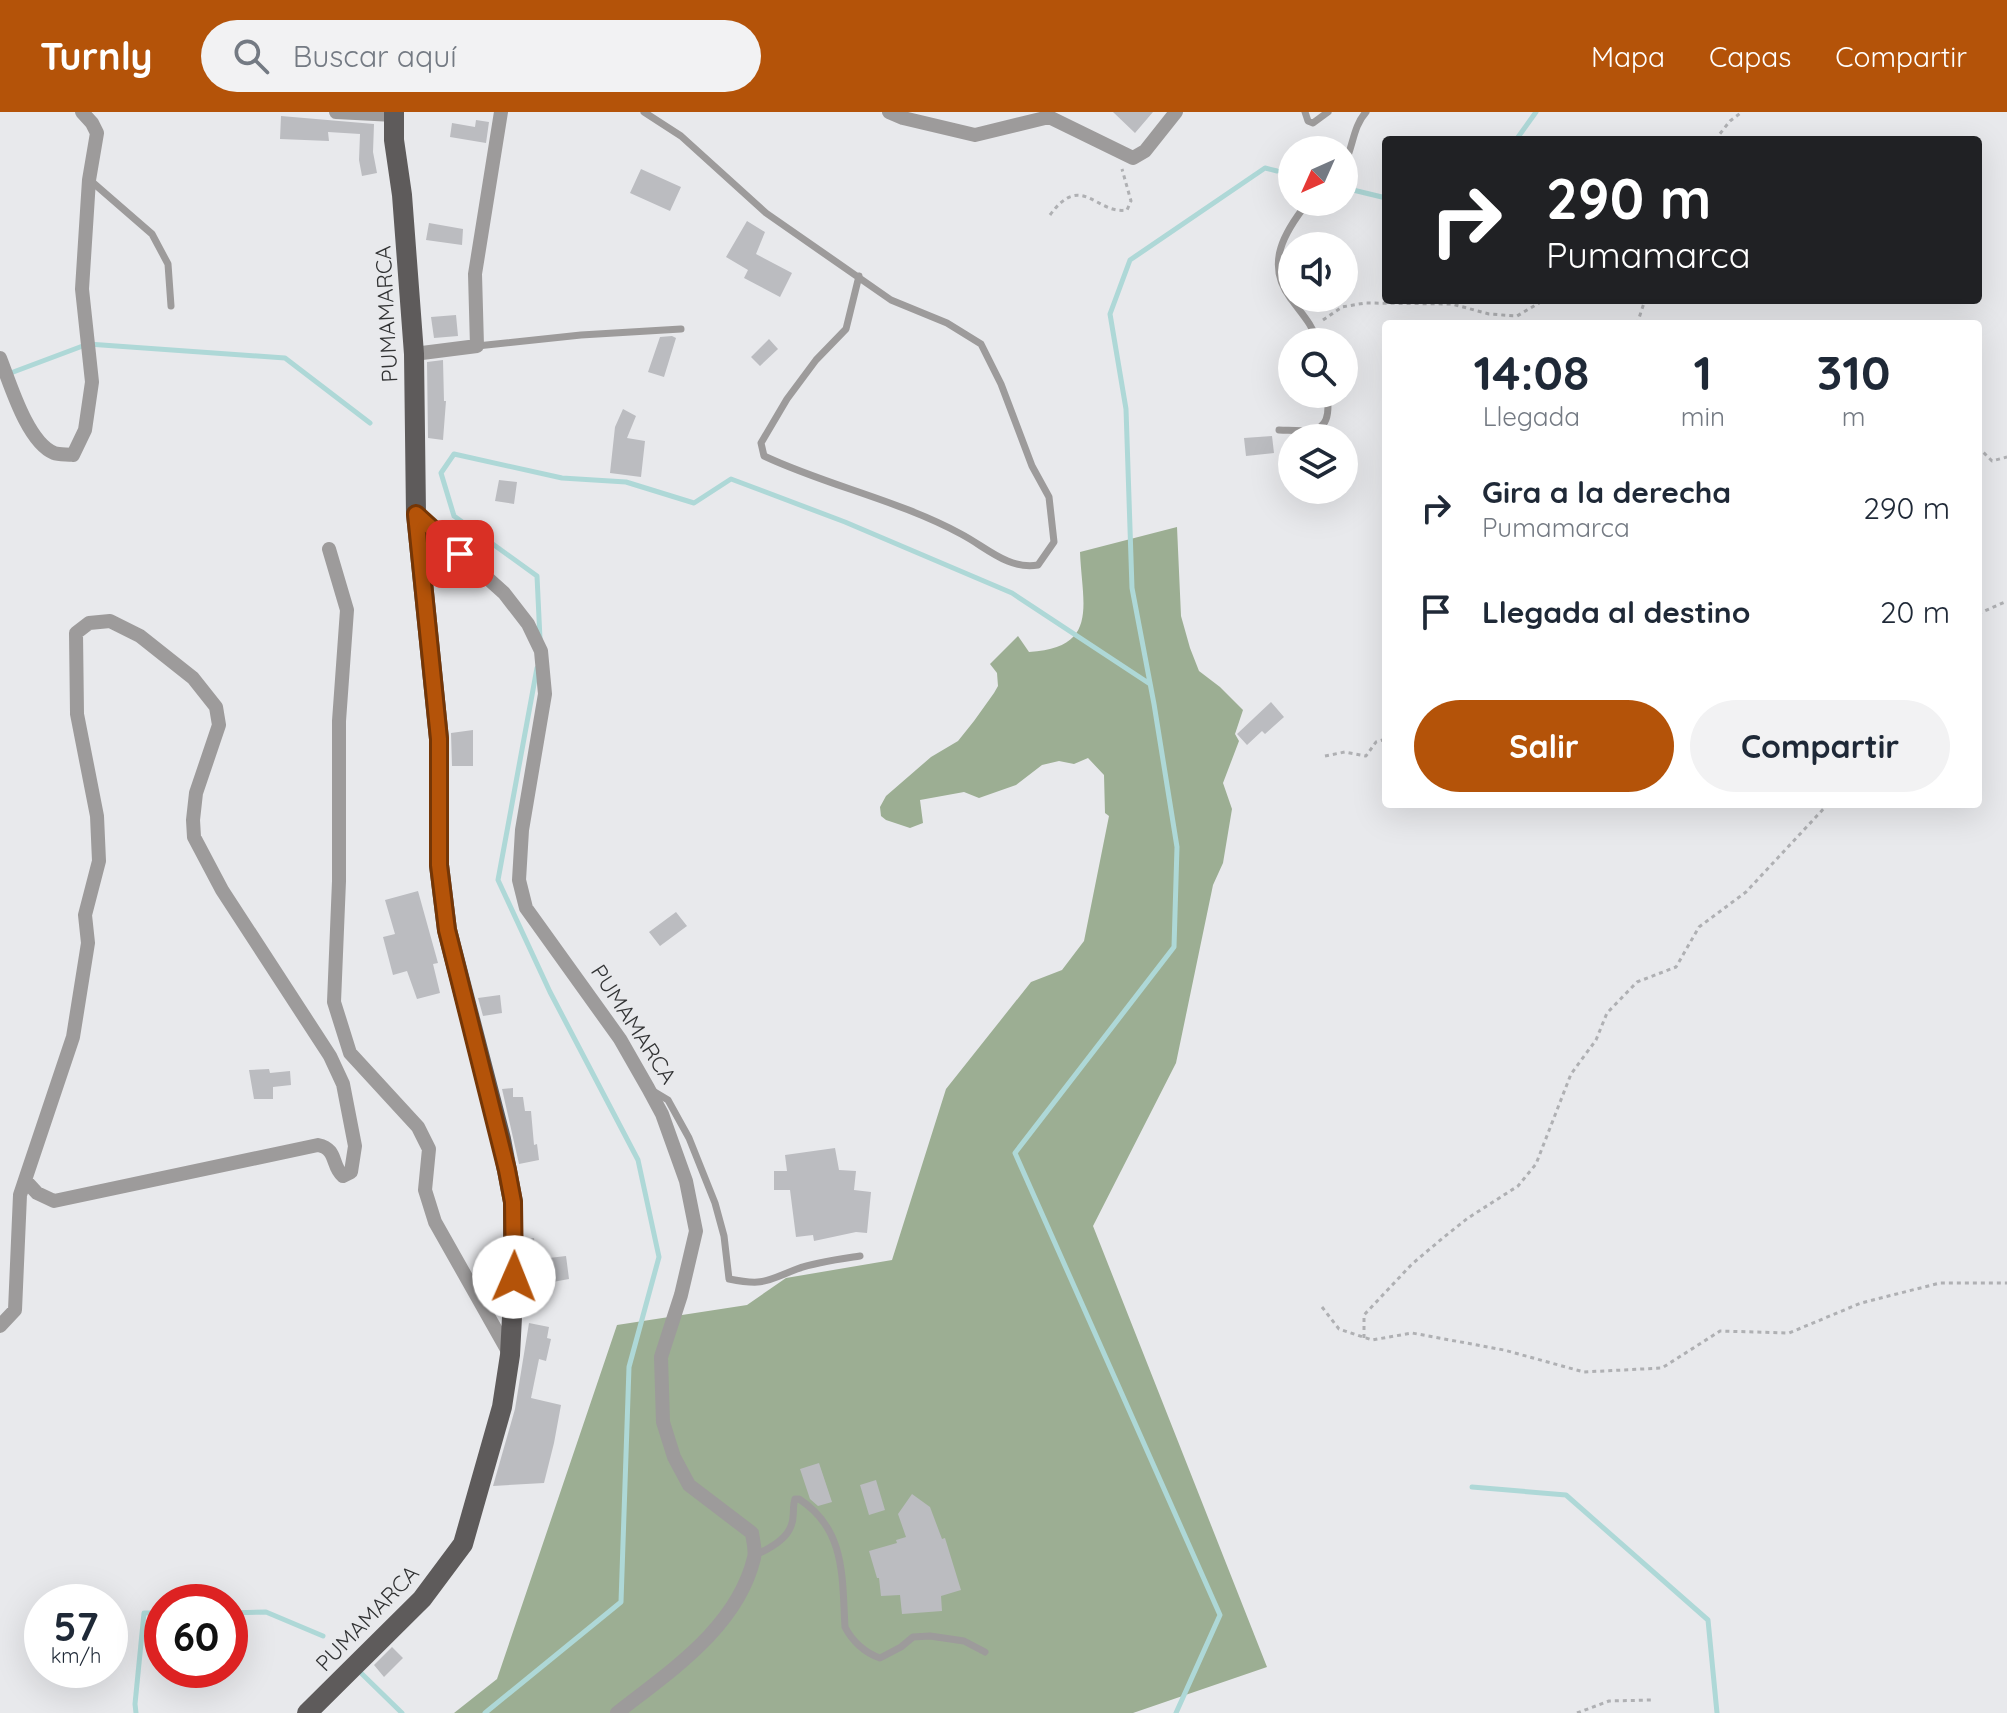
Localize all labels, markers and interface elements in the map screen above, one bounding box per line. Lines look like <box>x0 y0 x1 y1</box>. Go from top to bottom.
search box <box>201 20 761 92</box>
text: Turnly <box>40 32 153 80</box>
icon: search <box>229 34 273 78</box>
text: Buscar aquí <box>293 37 457 75</box>
text: Mapa <box>1591 39 1665 74</box>
text: Capas <box>1709 39 1791 74</box>
text: Compartir <box>1835 39 1967 74</box>
north arrow <box>1278 136 1358 216</box>
map controls <box>1278 136 1358 504</box>
text: 290 m <box>1546 163 1711 233</box>
icon: right <box>1414 168 1518 272</box>
button: sound <box>1278 232 1358 312</box>
text: Pumamarca <box>1546 232 1751 277</box>
street label: PUMAMARCA <box>368 245 404 383</box>
button: search <box>1278 328 1358 408</box>
text: 14:08 <box>1473 342 1589 402</box>
text: 1 <box>1694 342 1712 402</box>
text: 310 <box>1817 342 1890 402</box>
text: Llegada <box>1483 400 1580 433</box>
text: min <box>1681 400 1725 433</box>
text: m <box>1842 400 1865 433</box>
button: layers <box>1278 424 1358 504</box>
text: Gira a la derecha <box>1482 473 1731 511</box>
icon: right <box>1414 486 1458 530</box>
text: 290 m <box>1863 489 1950 527</box>
text: Pumamarca <box>1482 511 1630 544</box>
pin <box>426 520 494 588</box>
icon: arrive <box>438 532 482 576</box>
icon: arrive <box>1414 590 1458 634</box>
text: Llegada al destino <box>1482 593 1750 631</box>
text: 20 m <box>1880 593 1950 631</box>
button: Salir <box>1414 700 1674 792</box>
button: Compartir <box>1690 700 1950 792</box>
street label: PUMAMARCA <box>585 959 683 1089</box>
position arrow <box>472 1235 556 1319</box>
street label: PUMAMARCA <box>309 1559 425 1677</box>
speed limit sign: 60 <box>144 1584 248 1688</box>
text: 57 <box>54 1601 99 1651</box>
text: km/h <box>51 1643 101 1668</box>

